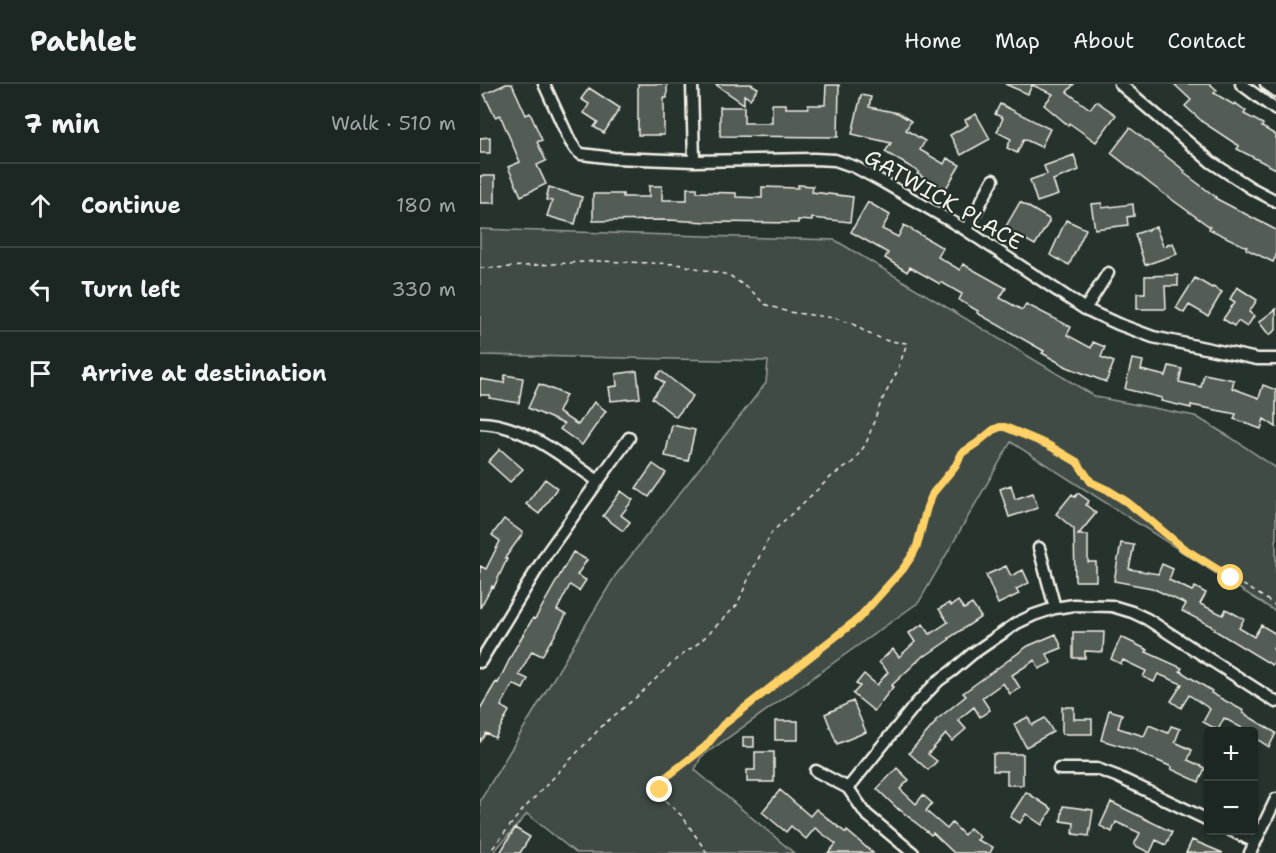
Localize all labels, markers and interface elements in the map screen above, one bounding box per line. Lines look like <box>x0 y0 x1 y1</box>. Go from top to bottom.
text: Pathlet <box>30 22 137 60</box>
text: Home <box>904 27 962 55</box>
text: Map <box>995 27 1040 55</box>
text: About <box>1073 27 1134 55</box>
text: Contact <box>1167 27 1246 55</box>
text: 7 min <box>24 106 100 141</box>
text: Walk · 510 m <box>331 110 456 136</box>
street label: GATWICK PLACE <box>859 142 1028 257</box>
icon: ahead <box>24 189 57 222</box>
text: Continue <box>81 191 181 220</box>
text: 180 m <box>396 192 456 218</box>
icon: left <box>24 273 57 306</box>
text: Turn left <box>81 275 180 304</box>
text: 330 m <box>392 276 456 302</box>
icon: arrive <box>24 357 57 390</box>
text: Arrive at destination <box>81 359 327 388</box>
route start <box>1217 564 1243 590</box>
map controls <box>1204 727 1258 835</box>
button: + <box>1204 727 1258 781</box>
route end <box>646 776 672 802</box>
button: − <box>1204 781 1258 835</box>

